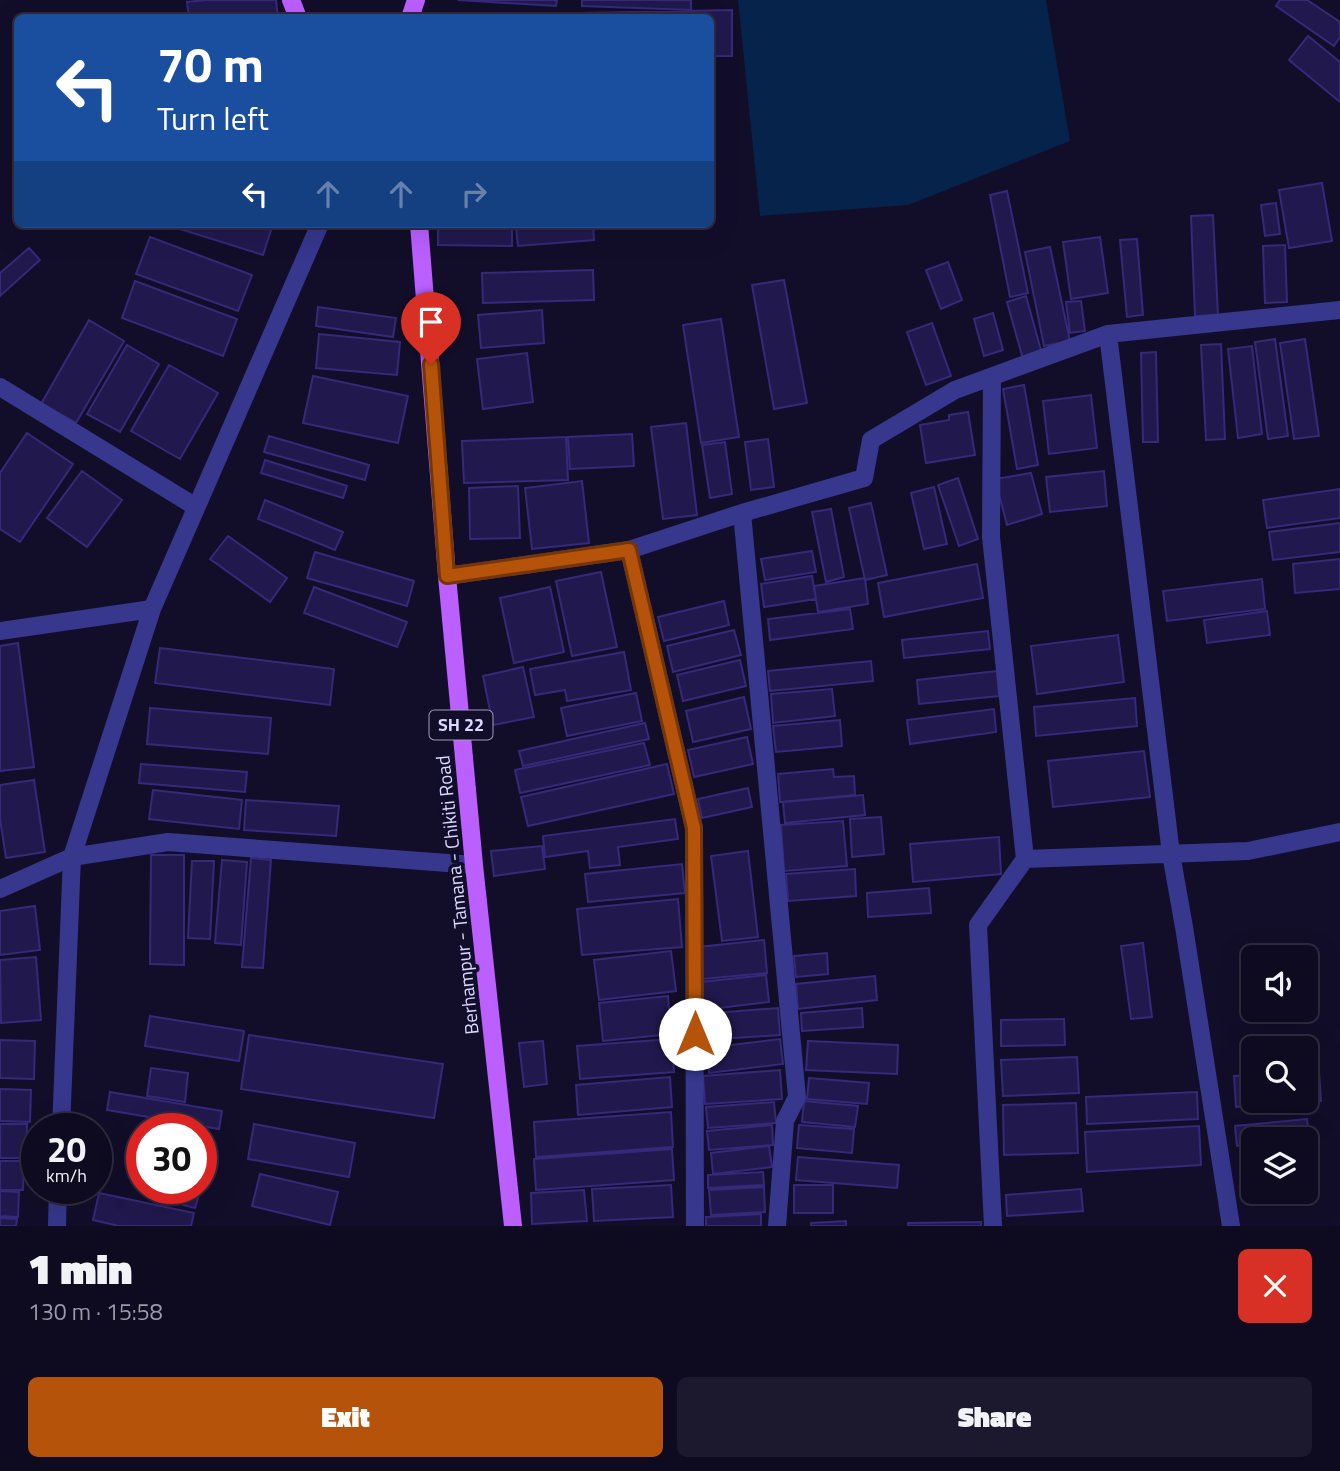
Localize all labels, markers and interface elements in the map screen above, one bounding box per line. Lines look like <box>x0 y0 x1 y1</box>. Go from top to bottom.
text: 70 m <box>157 26 264 101</box>
icon: left <box>42 42 133 133</box>
text: Turn left <box>157 94 269 142</box>
icon: left <box>236 175 274 213</box>
icon: ahead <box>309 175 347 213</box>
icon: ahead <box>382 175 420 213</box>
icon: right <box>455 175 493 213</box>
pin <box>401 292 461 364</box>
icon: arrive <box>412 303 450 341</box>
road number: SH 22 <box>430 710 492 740</box>
street label: Berhampur - Tamana - Chikiti Road <box>427 754 486 1036</box>
map controls <box>1241 945 1318 1204</box>
button: sound <box>1241 945 1318 1022</box>
position arrow <box>658 997 732 1071</box>
button: search <box>1241 1036 1318 1113</box>
speed limit sign: 30 <box>126 1113 217 1204</box>
text: 20 <box>47 1122 86 1176</box>
button: layers <box>1241 1127 1318 1204</box>
text: km/h <box>46 1162 87 1189</box>
text: 1 min <box>28 1236 132 1300</box>
button: close <box>1238 1249 1312 1323</box>
text: 130 m · 15:58 <box>28 1294 163 1329</box>
button: Exit <box>28 1377 663 1457</box>
button: Share <box>677 1377 1312 1457</box>

